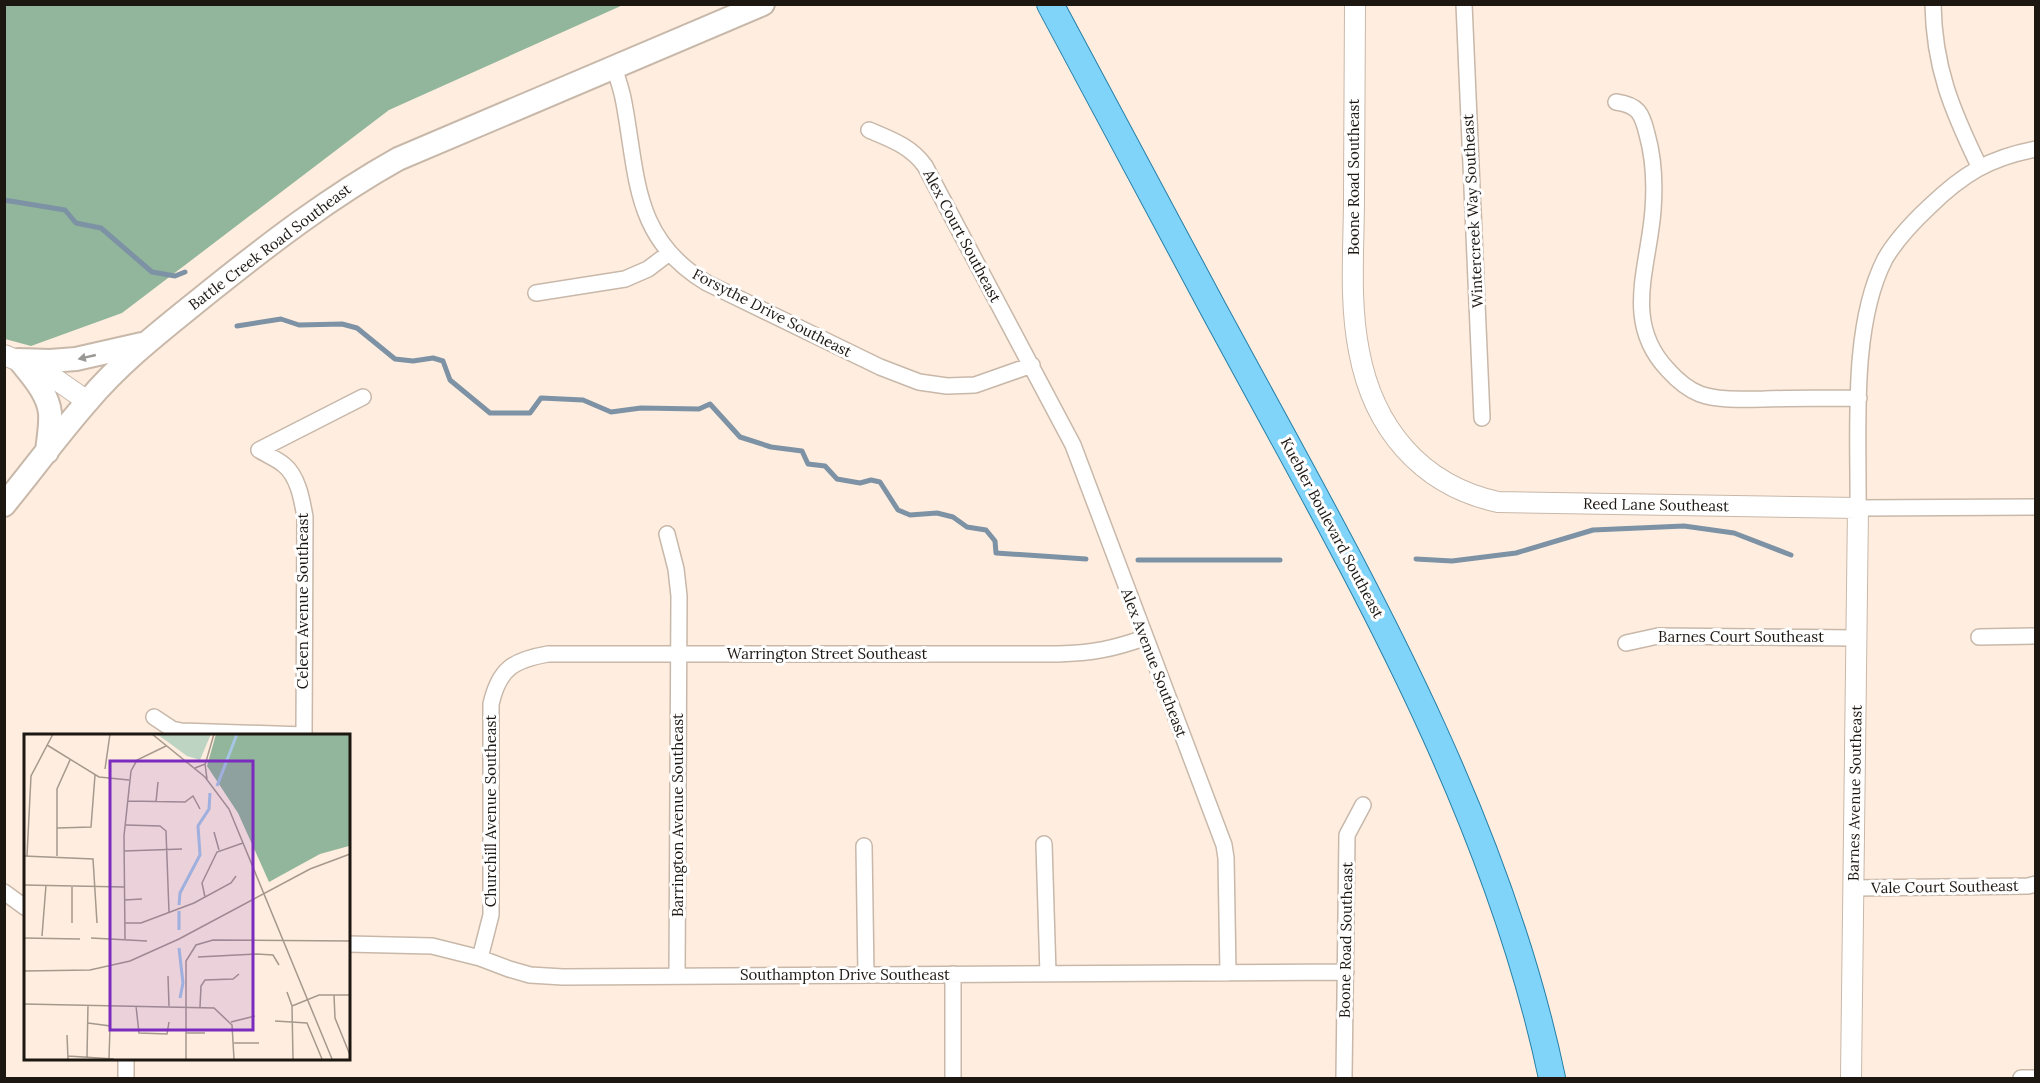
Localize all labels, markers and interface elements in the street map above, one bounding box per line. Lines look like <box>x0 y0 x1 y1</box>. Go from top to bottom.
street label: Boone Road Southeast <box>1344 99 1363 255</box>
street label: Wintercreek Way Southeast <box>1458 113 1487 308</box>
street label: Alex Court Southeast <box>919 165 1006 306</box>
street label: Battle Creek Road Southeast <box>185 179 355 314</box>
street label: Forsythe Drive Southeast <box>689 264 855 361</box>
one-way arrow <box>78 352 97 362</box>
street label: Kuebler Boulevard Southeast <box>1277 434 1388 622</box>
street label: Reed Lane Southeast <box>1583 494 1729 515</box>
street label: Celeen Avenue Southeast <box>293 513 312 689</box>
street label: Alex Avenue Southeast <box>1117 585 1192 740</box>
street label: Barnes Court Southeast <box>1658 627 1824 646</box>
street label: Warrington Street Southeast <box>727 644 927 663</box>
street label: Barnes Avenue Southeast <box>1843 705 1866 881</box>
street label: Barrington Avenue Southeast <box>668 713 687 917</box>
street label: Churchill Avenue Southeast <box>481 715 500 907</box>
inset map <box>24 734 350 1059</box>
street label: Boone Road Southeast <box>1335 861 1356 1018</box>
street label: Vale Court Southeast <box>1870 876 2019 897</box>
street label: Southampton Drive Southeast <box>740 965 950 984</box>

